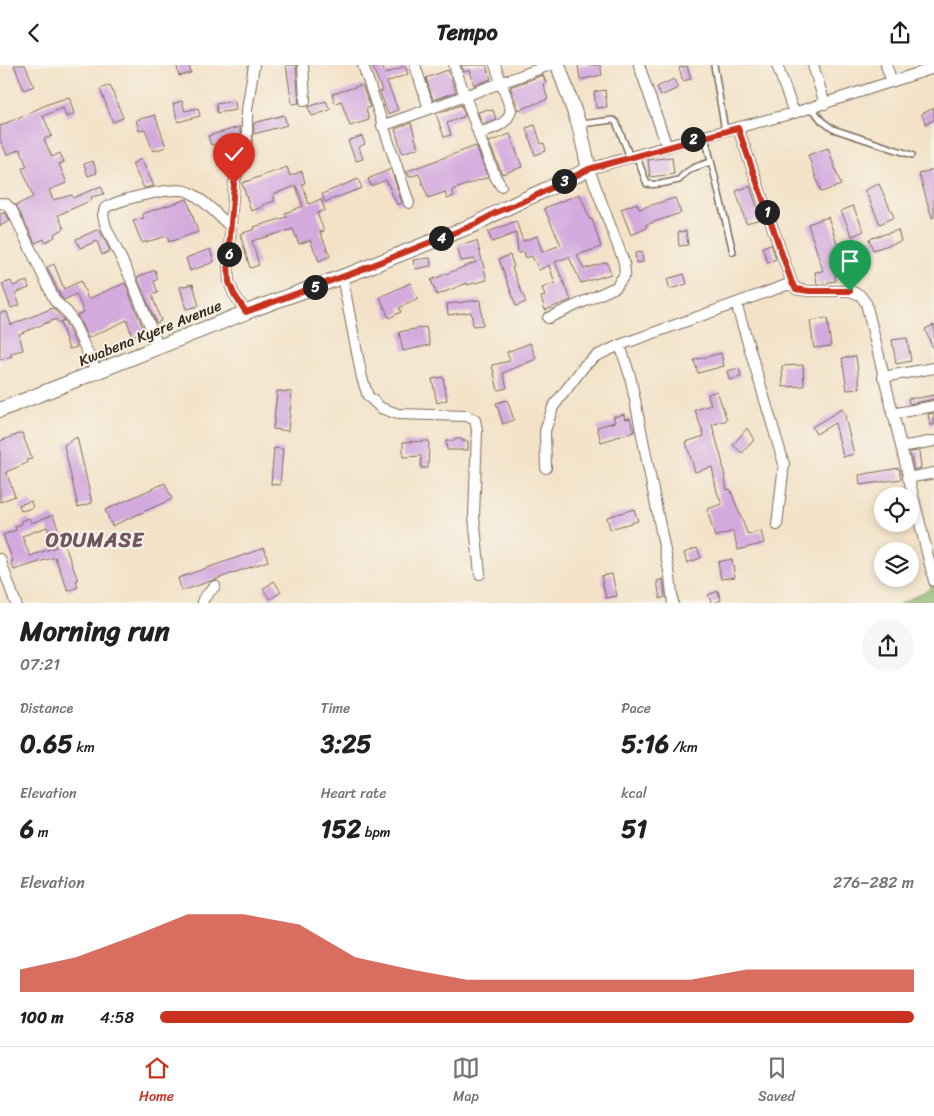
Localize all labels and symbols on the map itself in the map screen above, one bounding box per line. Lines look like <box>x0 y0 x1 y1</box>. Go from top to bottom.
pin: 2 <box>680 127 706 151</box>
pin <box>213 133 255 184</box>
pin: 3 <box>552 169 576 193</box>
pin: 1 <box>754 199 780 225</box>
pin: 4 <box>428 225 454 251</box>
pin <box>829 240 871 291</box>
pin: 6 <box>216 241 242 267</box>
pin: 5 <box>302 275 328 299</box>
street label: Kwabena Kyere Avenue <box>74 292 226 374</box>
district label: ODUMASE <box>46 523 145 558</box>

